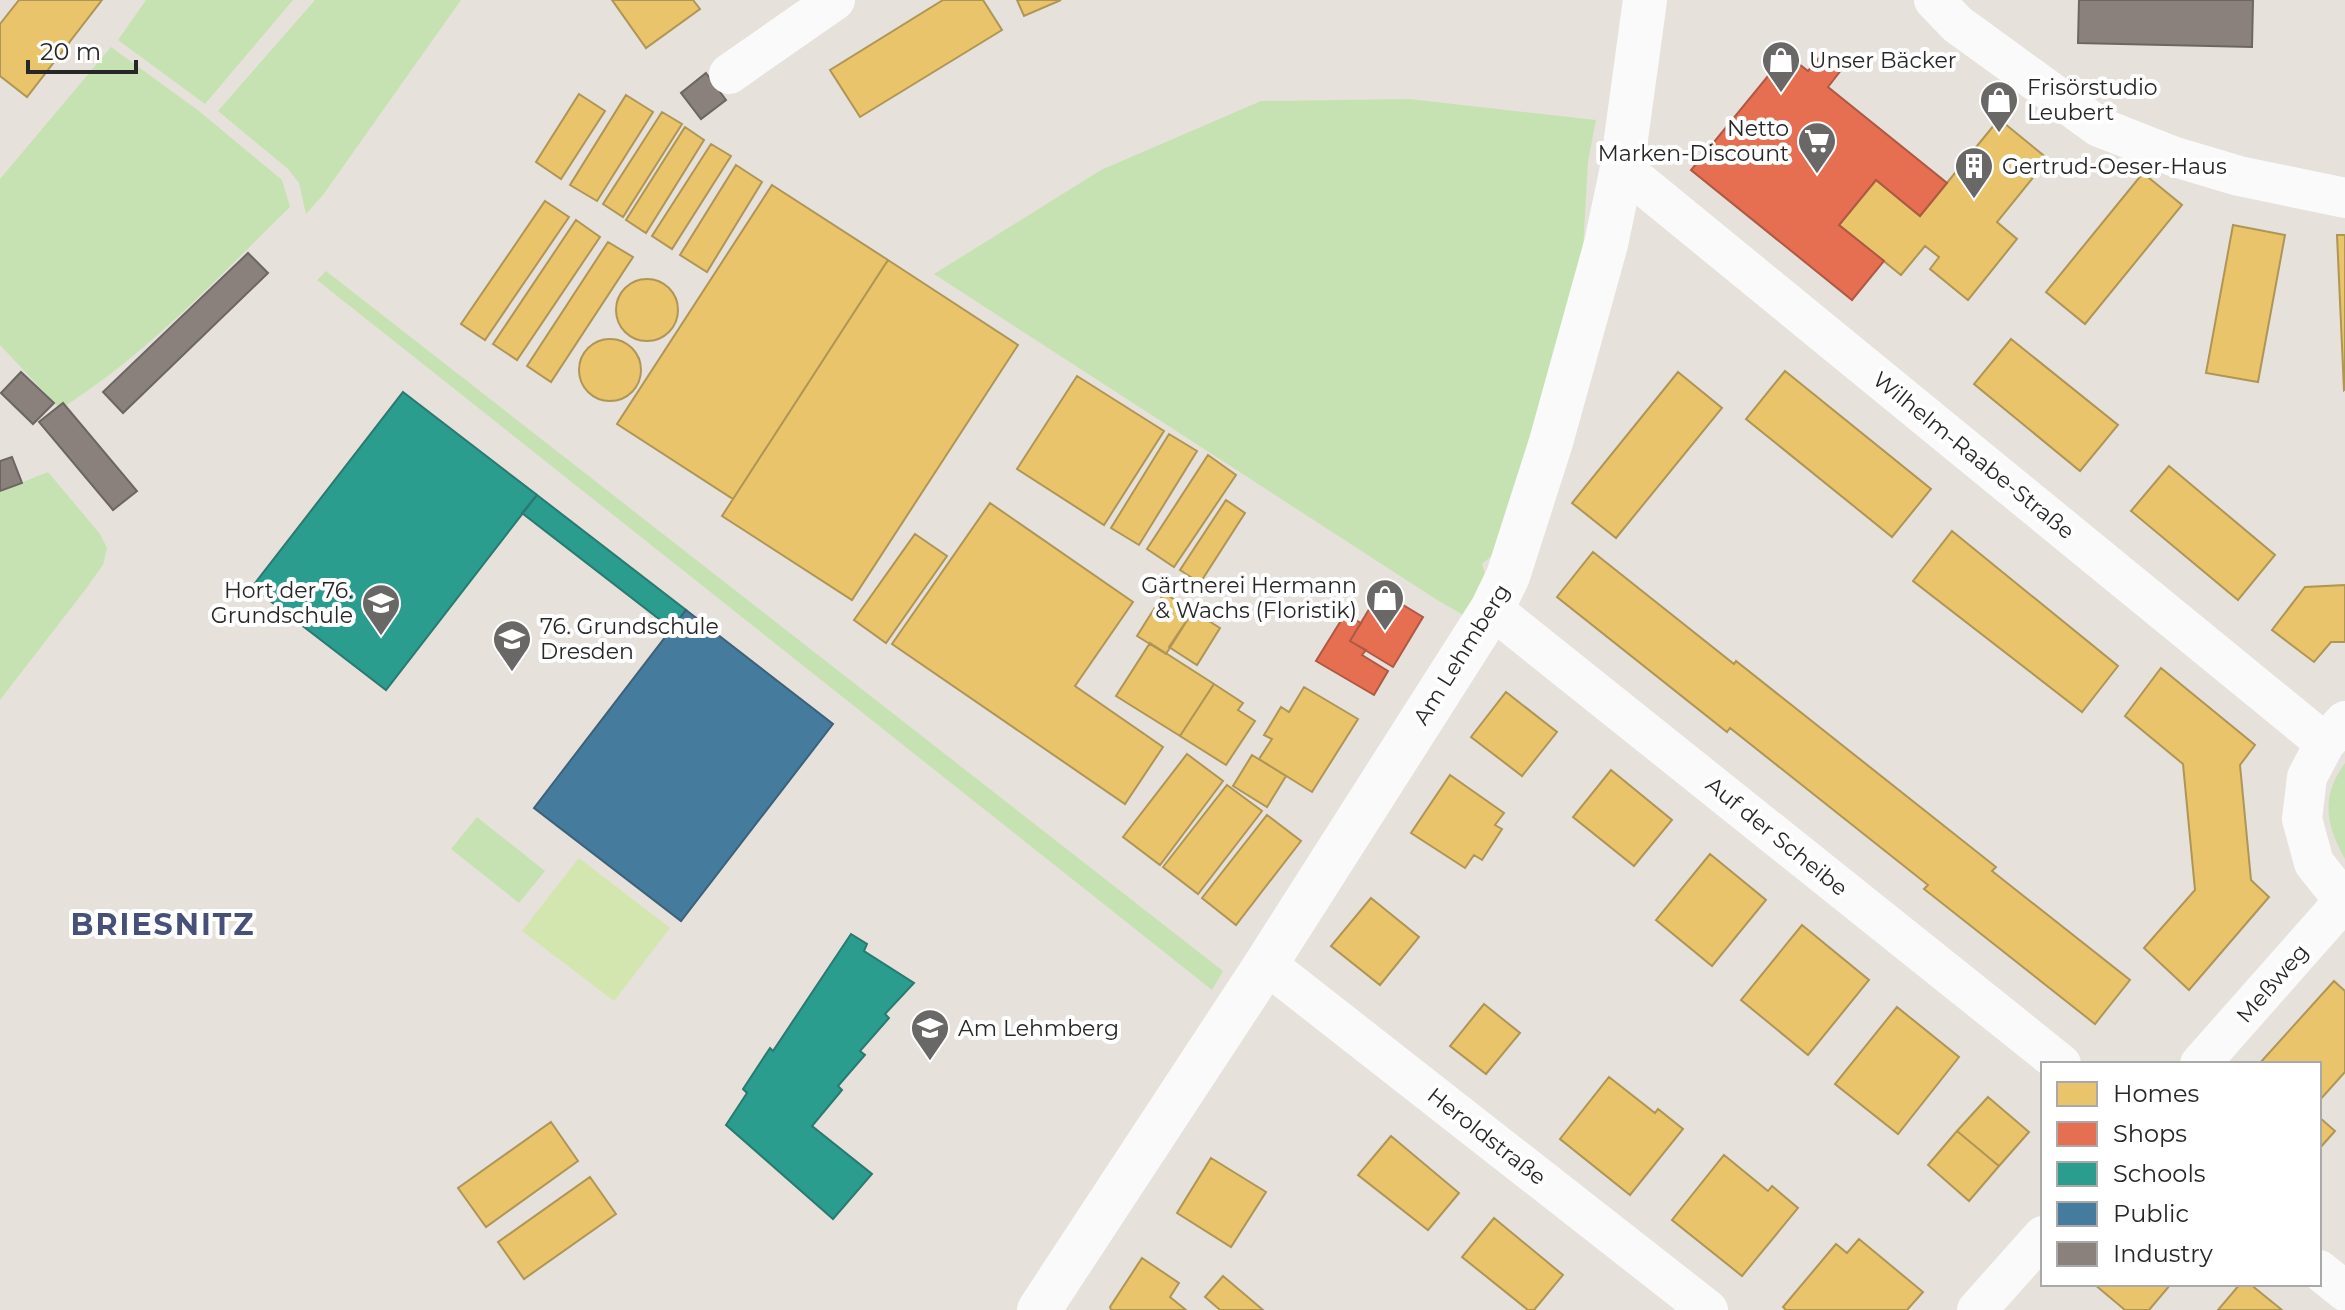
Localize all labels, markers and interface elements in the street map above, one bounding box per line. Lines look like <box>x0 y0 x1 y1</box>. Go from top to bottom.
scale bar <box>28 24 136 74</box>
text: 20 m <box>40 37 101 66</box>
shop icon: Unser Bäcker <box>1760 39 1802 94</box>
place label: Unser Bäcker <box>1809 47 1957 74</box>
place label: Frisörstudio Leubert <box>2027 74 2158 126</box>
shop icon: Frisörstudio Leubert <box>1978 79 2020 134</box>
place label: Netto Marken-Discount <box>1598 115 1789 167</box>
supermarket icon: Netto Marken-Discount <box>1796 120 1838 175</box>
building icon: Gertrud-Oeser-Haus <box>1953 145 1995 200</box>
place label: Gertrud-Oeser-Haus <box>2002 153 2227 180</box>
street label: Wilhelm-Raabe-Straße <box>1868 366 2080 545</box>
place label: Gärtnerei Hermann & Wachs (Floristik) <box>1141 572 1357 624</box>
place label: Hort der 76. Grundschule <box>211 577 353 629</box>
shop icon: Gärtnerei Hermann & Wachs (Floristik) <box>1364 577 1406 632</box>
street label: Am Lehmberg <box>1407 579 1516 730</box>
school or university icon: Hort der 76. Grundschule <box>360 582 402 637</box>
place label: 76. Grundschule Dresden <box>540 613 719 665</box>
school or university icon: 76. Grundschule Dresden <box>491 618 533 673</box>
street label: Auf der Scheibe <box>1700 771 1853 902</box>
district label: BRIESNITZ <box>71 906 255 943</box>
street label: Meßweg <box>2231 938 2314 1028</box>
school or university icon: Am Lehmberg <box>909 1007 951 1062</box>
place label: Am Lehmberg <box>958 1015 1119 1042</box>
legend <box>2041 1062 2321 1286</box>
text: Homes <box>2113 1079 2199 1108</box>
street label: Heroldstraße <box>1422 1082 1551 1191</box>
text: Shops <box>2113 1119 2187 1148</box>
text: Schools <box>2113 1159 2206 1188</box>
text: Public <box>2113 1199 2189 1228</box>
text: Industry <box>2113 1239 2213 1268</box>

